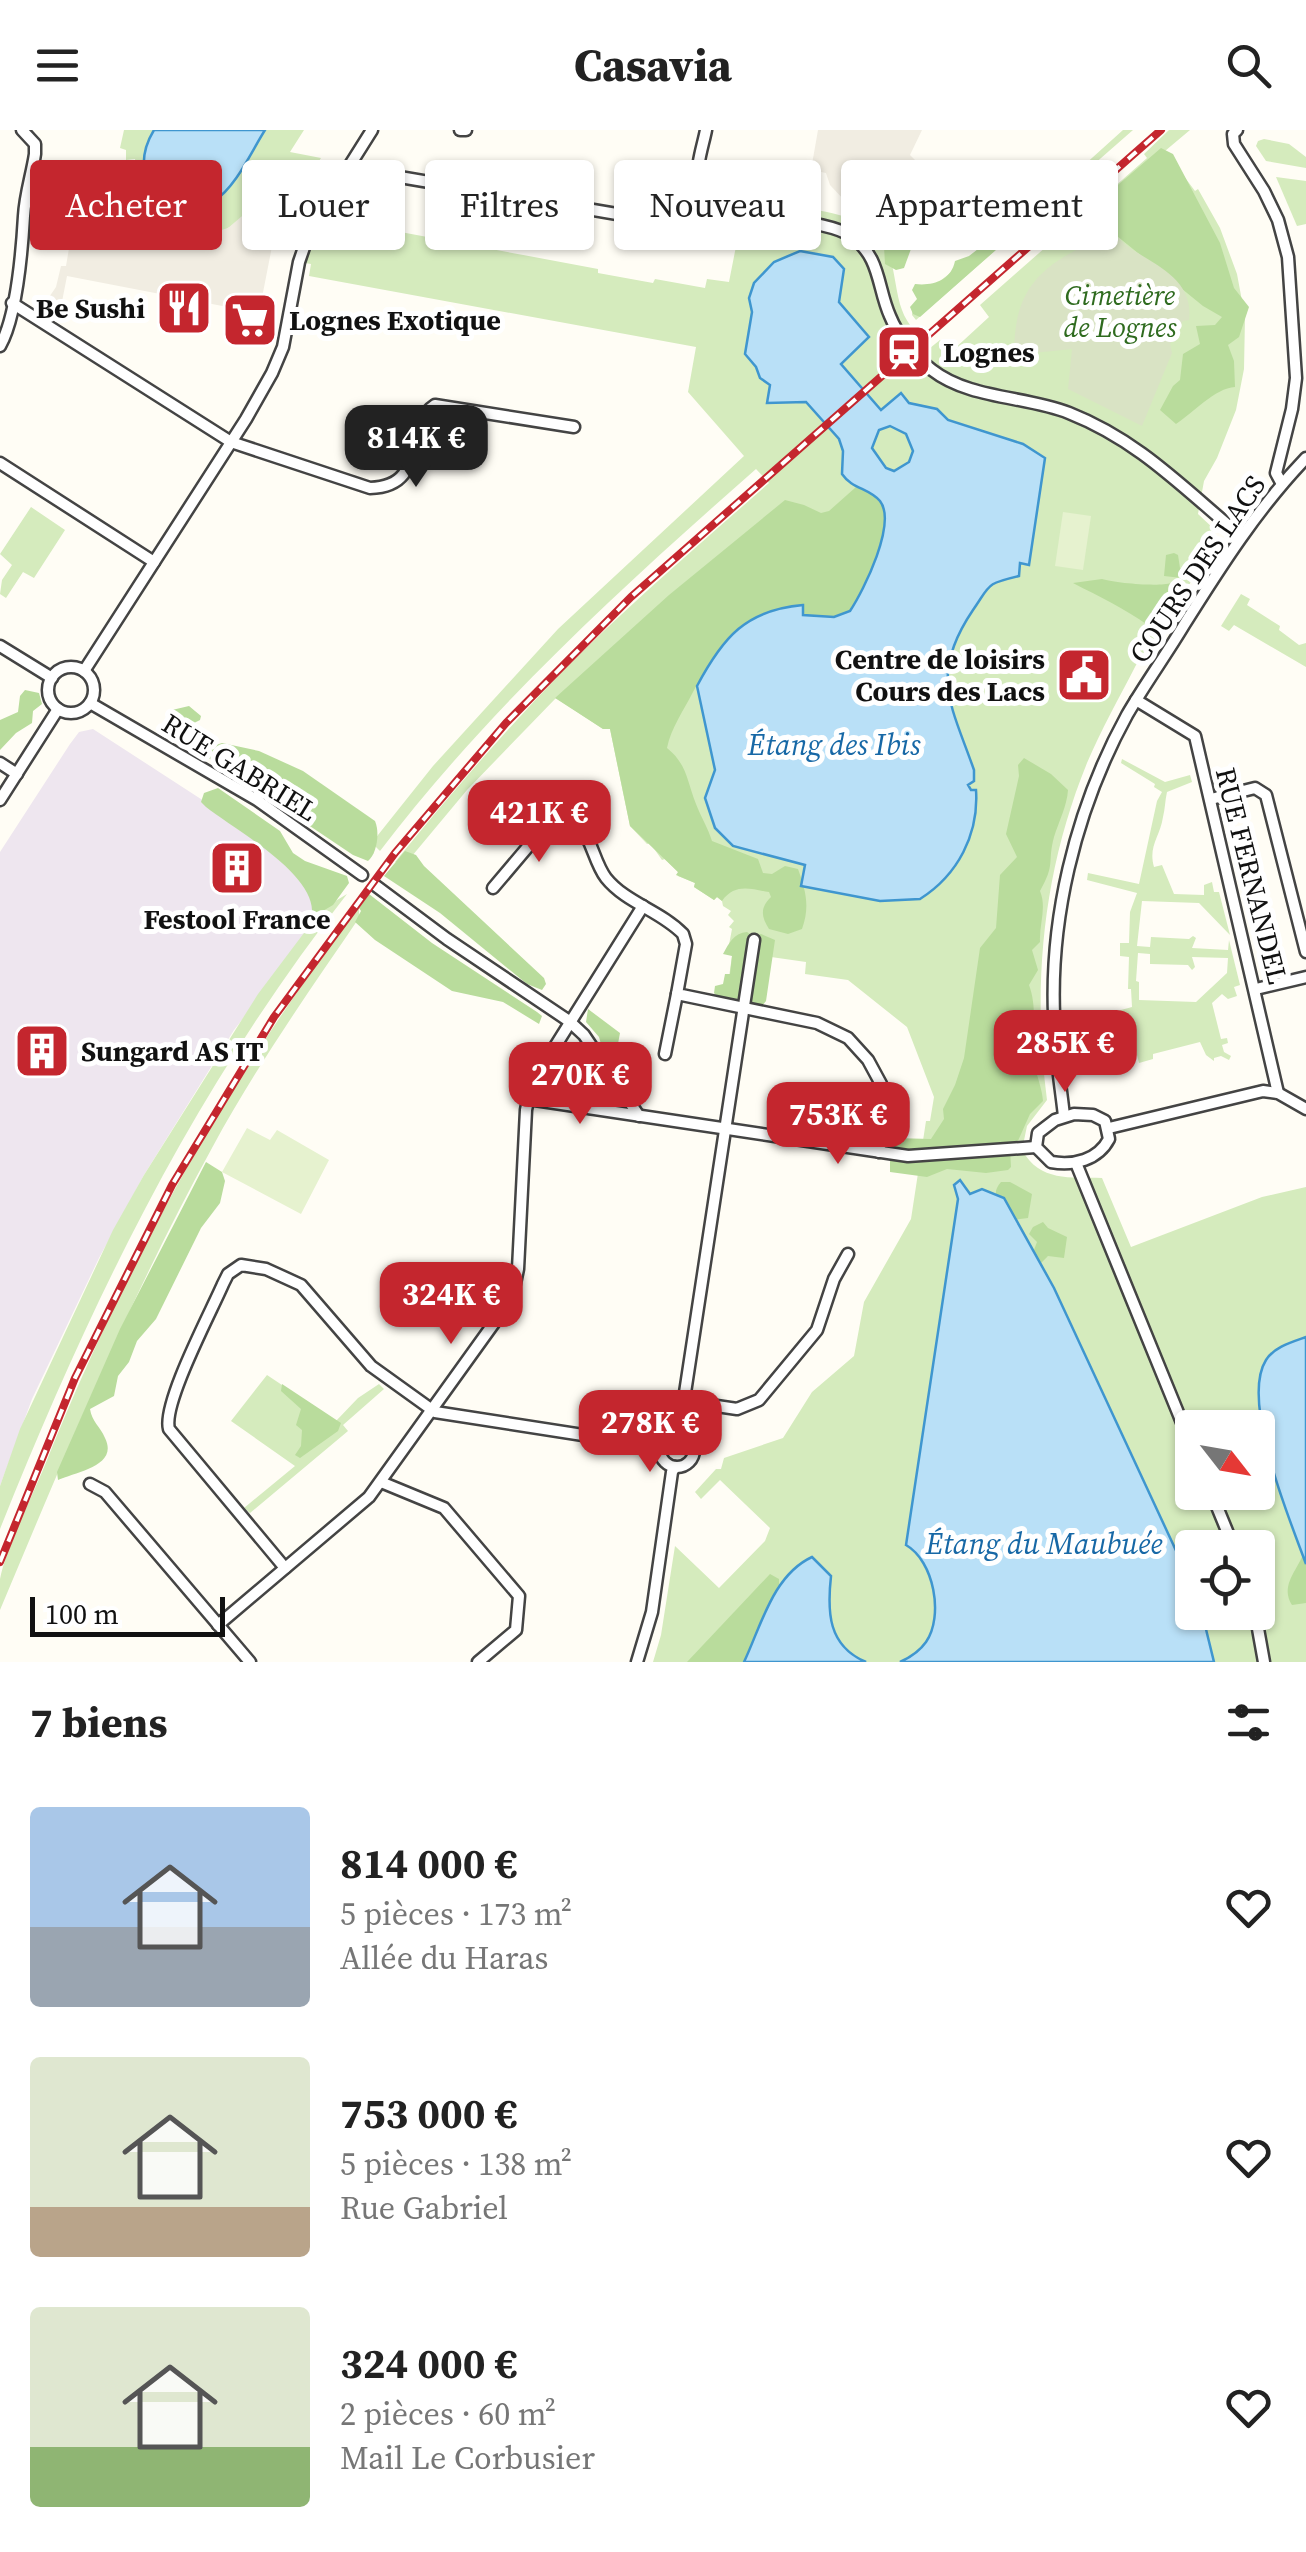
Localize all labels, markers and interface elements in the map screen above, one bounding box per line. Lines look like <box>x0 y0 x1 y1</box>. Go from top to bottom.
text: Casavia <box>574 34 732 96</box>
icon: menu <box>30 38 85 93</box>
icon: search <box>1221 38 1276 93</box>
chip: Acheter <box>30 160 222 250</box>
chip: Louer <box>242 160 405 250</box>
chip: Filtres <box>425 160 594 250</box>
chip: Nouveau <box>614 160 821 250</box>
chip: Appartement <box>841 160 1118 250</box>
park label: Cimetière de Lognes <box>1063 276 1177 346</box>
restaurant icon: Be Sushi <box>154 278 214 338</box>
place label: Be Sushi <box>36 289 145 327</box>
supermarket icon: Lognes Exotique <box>220 290 280 350</box>
place label: Lognes Exotique <box>289 301 501 339</box>
station icon: Lognes <box>874 322 934 382</box>
place label: Lognes <box>943 333 1035 371</box>
pin: 814K € <box>335 405 497 490</box>
text: 814K € <box>367 415 465 459</box>
street label: COURS DES LACS <box>1120 468 1274 670</box>
place label: Centre de loisirs Cours des Lacs <box>835 640 1045 710</box>
public building icon: Centre de loisirs Cours des Lacs <box>1054 645 1114 705</box>
street label: RUE GABRIEL <box>155 704 325 830</box>
water label: Étang des Ibis <box>747 724 921 765</box>
street label: RUE FERNANDEL <box>1207 764 1297 988</box>
pin: 421K € <box>458 780 620 865</box>
text: 421K € <box>490 790 588 834</box>
building icon: Festool France <box>207 838 267 898</box>
place label: Festool France <box>143 900 331 938</box>
pin: 285K € <box>984 1010 1146 1095</box>
text: 285K € <box>1016 1020 1114 1064</box>
building icon: Sungard AS IT <box>12 1021 72 1081</box>
place label: Sungard AS IT <box>81 1032 264 1070</box>
pin: 270K € <box>499 1042 661 1127</box>
text: 270K € <box>531 1052 629 1096</box>
pin: 753K € <box>757 1082 919 1167</box>
text: 753K € <box>789 1092 887 1136</box>
pin: 324K € <box>370 1262 532 1347</box>
text: 324K € <box>402 1272 500 1316</box>
pin: 278K € <box>569 1390 731 1475</box>
text: 278K € <box>601 1400 699 1444</box>
north arrow <box>1175 1410 1275 1510</box>
map controls <box>1175 1410 1275 1630</box>
water label: Étang du Maubuée <box>924 1523 1163 1564</box>
button: locate <box>1175 1530 1275 1630</box>
scale bar <box>30 1592 225 1636</box>
text: 100 m <box>45 1595 119 1633</box>
text: 7 biens <box>30 1693 168 1751</box>
icon: filters <box>1221 1695 1276 1750</box>
text: 814 000 € <box>340 1834 517 1892</box>
icon: home <box>110 1847 230 1967</box>
icon: heart <box>1221 1880 1276 1935</box>
text: 5 pièces · 173 m² <box>340 1892 572 1936</box>
text: Allée du Haras <box>340 1936 548 1980</box>
text: 753 000 € <box>340 2084 517 2142</box>
icon: home <box>110 2097 230 2217</box>
icon: heart <box>1221 2130 1276 2185</box>
text: 5 pièces · 138 m² <box>340 2142 572 2186</box>
text: Rue Gabriel <box>340 2186 508 2230</box>
text: 324 000 € <box>340 2334 517 2392</box>
icon: home <box>110 2347 230 2467</box>
icon: heart <box>1221 2380 1276 2435</box>
text: 2 pièces · 60 m² <box>340 2392 556 2436</box>
text: Mail Le Corbusier <box>340 2436 595 2480</box>

